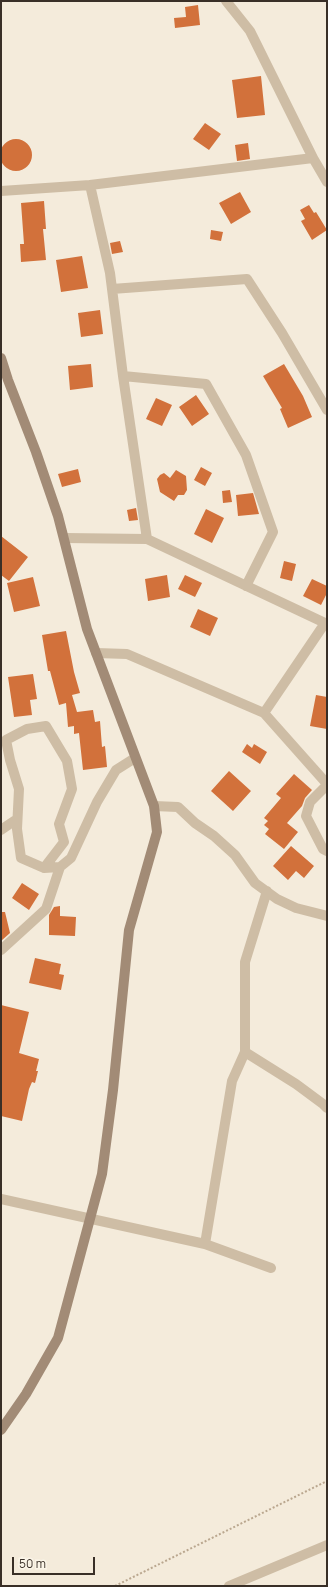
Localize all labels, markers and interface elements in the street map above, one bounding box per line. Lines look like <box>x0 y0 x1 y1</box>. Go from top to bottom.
scale bar <box>14 1549 97 1575</box>
text: 50 m <box>19 1555 46 1572</box>

